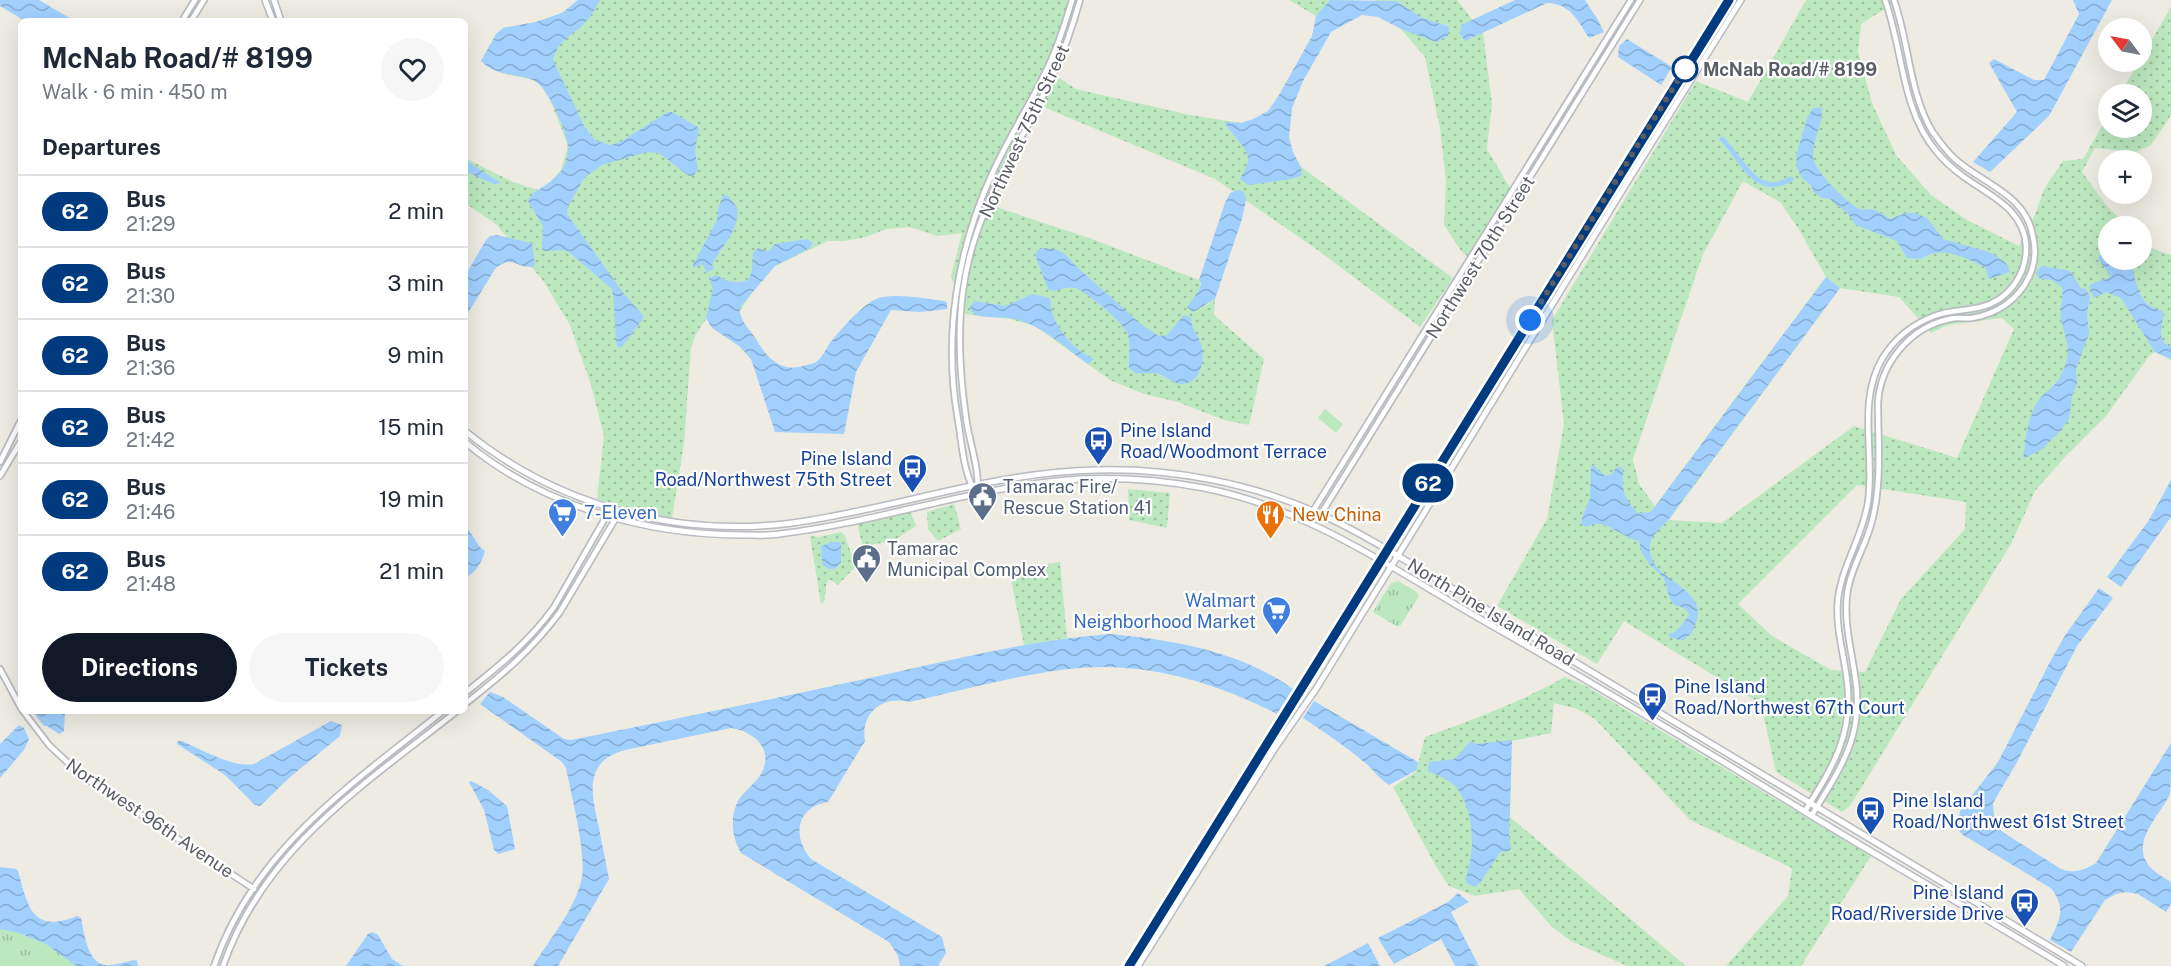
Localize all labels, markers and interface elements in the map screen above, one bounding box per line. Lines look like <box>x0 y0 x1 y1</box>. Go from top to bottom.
north arrow <box>2098 18 2152 72</box>
map controls <box>2098 18 2152 270</box>
button: heart <box>381 38 444 101</box>
text: McNab Road/# 8199 <box>42 41 313 74</box>
street label: Northwest 75th Street <box>975 41 1073 221</box>
marker: McNab Road/# 8199 <box>1672 56 1698 82</box>
place label: McNab Road/# 8199 <box>1703 59 1877 80</box>
text: Walk · 6 min · 450 m <box>42 80 228 104</box>
button: layers <box>2098 84 2152 138</box>
text: Departures <box>42 134 161 160</box>
button: + <box>2098 150 2152 204</box>
street label: Northwest 70th Street <box>1421 172 1539 342</box>
text: Bus <box>126 186 166 212</box>
text: 2 min <box>388 198 444 224</box>
text: 62 <box>61 199 89 224</box>
text: 21:29 <box>126 212 175 236</box>
button: − <box>2098 216 2152 270</box>
text: Bus <box>126 258 166 284</box>
text: 3 min <box>387 270 444 296</box>
text: 62 <box>61 271 89 296</box>
text: 21:30 <box>126 284 175 308</box>
your location <box>1515 305 1545 335</box>
text: Bus <box>126 330 166 356</box>
text: 9 min <box>388 342 444 368</box>
text: 62 <box>61 343 89 368</box>
text: 21:36 <box>126 356 176 380</box>
text: Bus <box>126 402 166 428</box>
text: 15 min <box>378 414 444 440</box>
text: 62 <box>61 415 89 440</box>
place label: Pine Island Road/Woodmont Terrace <box>1120 420 1327 462</box>
bus stop icon: Pine Island Road/Woodmont Terrace <box>1083 424 1115 466</box>
text: 21:42 <box>126 428 175 452</box>
place label: Pine Island Road/Northwest 75th Street <box>655 448 892 490</box>
bus stop icon: Pine Island Road/Northwest 75th Street <box>897 452 929 494</box>
line badge: 62 <box>1401 464 1455 502</box>
text: 62 <box>1414 471 1442 496</box>
text: Bus <box>126 474 166 500</box>
place label: Tamarac Fire/ Rescue Station 41 <box>1003 476 1152 518</box>
public building icon: Tamarac Fire/ Rescue Station 41 <box>966 480 998 522</box>
text: 19 min <box>379 486 444 512</box>
text: 62 <box>61 487 89 512</box>
supermarket icon: 7-Eleven <box>547 496 579 538</box>
restaurant icon: New China <box>1255 498 1287 540</box>
text: 21:46 <box>126 500 175 524</box>
place label: 7-Eleven <box>584 502 657 523</box>
place label: New China <box>1292 504 1382 525</box>
place label: Tamarac Municipal Complex <box>887 538 1047 580</box>
public building icon: Tamarac Municipal Complex <box>850 542 882 584</box>
text: Bus <box>126 546 166 572</box>
street label: North Pine Island Road <box>1404 554 1578 670</box>
text: 21 min <box>379 558 444 584</box>
text: 62 <box>61 559 89 584</box>
text: 21:48 <box>126 572 176 596</box>
place label: Walmart Neighborhood Market <box>1073 590 1256 632</box>
supermarket icon: Walmart Neighborhood Market <box>1261 594 1293 636</box>
button: Directions <box>42 633 237 702</box>
button: Tickets <box>249 633 444 702</box>
place label: Pine Island Road/Northwest 67th Court <box>1674 676 1905 718</box>
bus stop icon: Pine Island Road/Northwest 67th Court <box>1637 680 1669 722</box>
street label: Northwest 96th Avenue <box>62 754 238 882</box>
place label: Pine Island Road/Northwest 61st Street <box>1892 790 2124 832</box>
bus stop icon: Pine Island Road/Northwest 61st Street <box>1855 794 1887 836</box>
place label: Pine Island Road/Riverside Drive <box>1831 882 2004 924</box>
bus stop icon: Pine Island Road/Riverside Drive <box>2009 886 2041 928</box>

